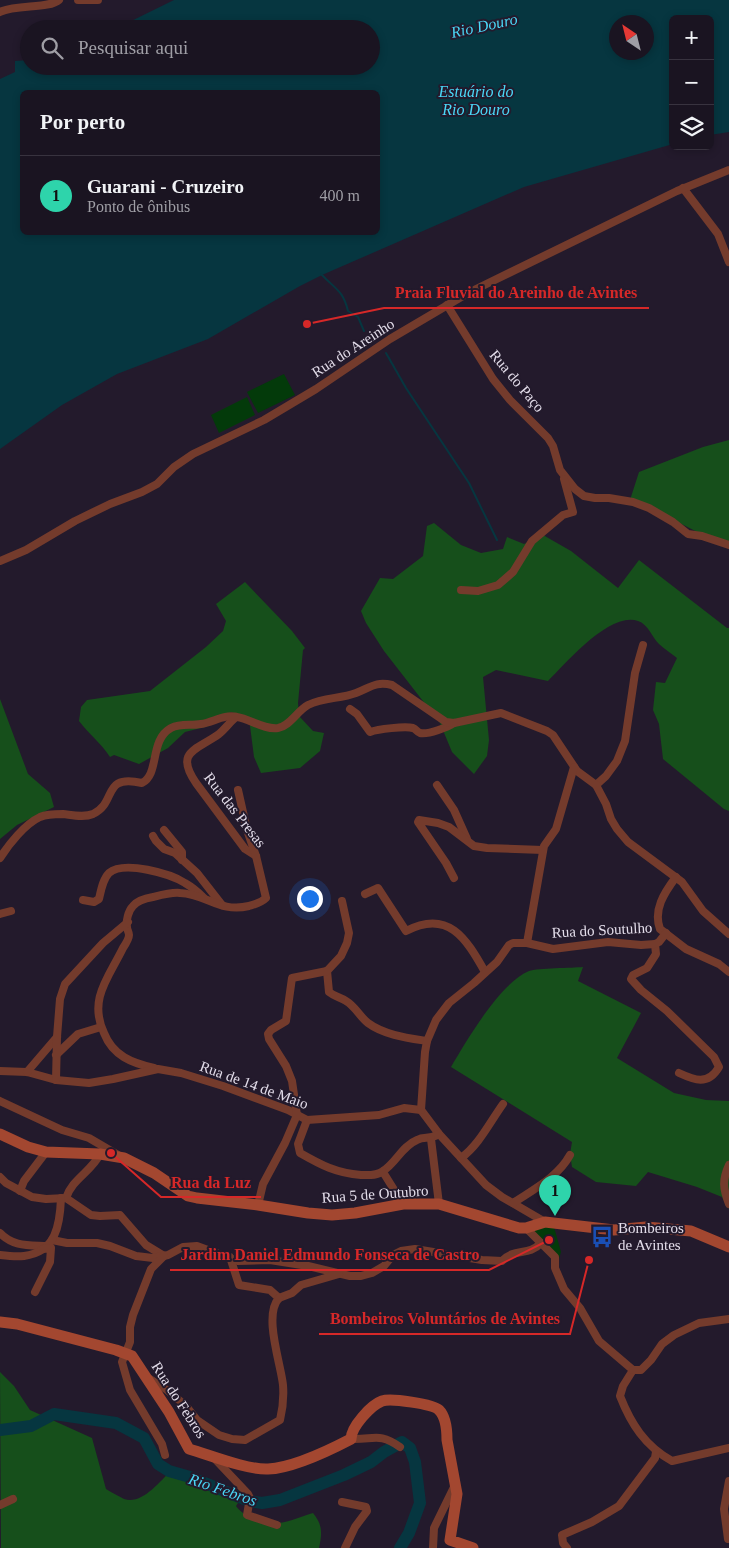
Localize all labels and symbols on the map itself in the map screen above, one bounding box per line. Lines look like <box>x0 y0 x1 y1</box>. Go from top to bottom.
water label: Rio Douro <box>448 10 519 41</box>
north arrow <box>609 15 654 60</box>
water label: Estuário do Rio Douro <box>437 83 514 118</box>
callout: Praia Fluvial do Areinho de Avintes <box>384 277 649 308</box>
text: Praia Fluvial do Areinho de Avintes <box>395 284 637 301</box>
street label: Rua do Areinho <box>309 315 397 381</box>
street label: Rua do Paço <box>487 347 547 415</box>
street label: Rua das Presas <box>201 770 269 851</box>
your location <box>297 886 323 912</box>
street label: Rua do Soutulho <box>551 919 653 941</box>
street label: Rua de 14 de Maio <box>198 1058 310 1112</box>
callout: Rua da Luz <box>161 1166 261 1197</box>
text: Rua da Luz <box>171 1174 251 1191</box>
pin: 1 <box>539 1175 571 1216</box>
street label: Rua 5 de Outubro <box>321 1182 429 1206</box>
place label: Bombeiros de Avintes <box>618 1220 684 1253</box>
bus stop icon: Bombeiros de Avintes <box>589 1224 615 1250</box>
callout: Jardim Daniel Edmundo Fonseca de Castro <box>170 1239 489 1270</box>
text: Jardim Daniel Edmundo Fonseca de Castro <box>181 1246 479 1263</box>
callout: Bombeiros Voluntários de Avintes <box>319 1303 570 1334</box>
text: Bombeiros Voluntários de Avintes <box>330 1310 560 1327</box>
street label: Rua do Febros <box>148 1359 210 1441</box>
water label: Rio Febros <box>186 1470 259 1509</box>

